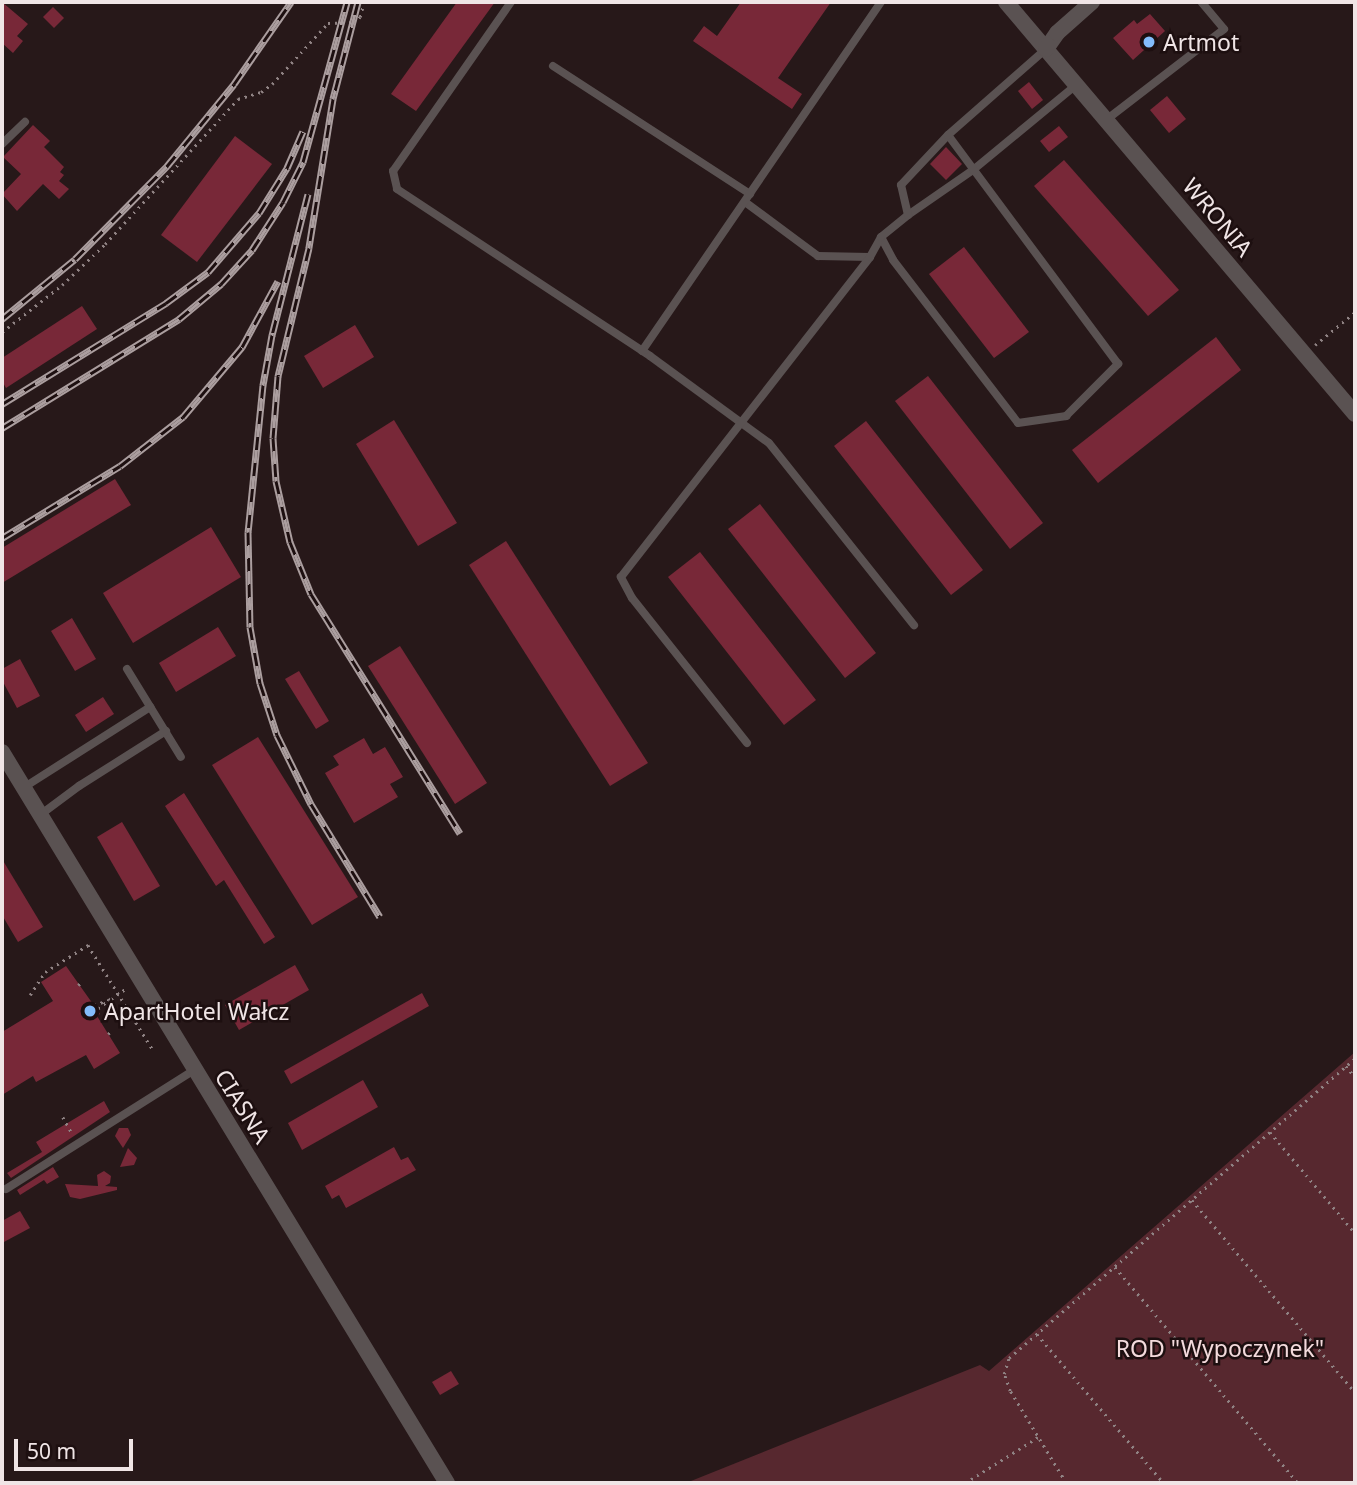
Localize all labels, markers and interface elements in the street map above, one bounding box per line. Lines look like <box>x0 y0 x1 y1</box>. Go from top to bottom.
place label: Artmot <box>1163 28 1239 56</box>
marker: Artmot <box>1141 34 1157 50</box>
street label: WRONIA <box>1177 172 1259 262</box>
place label: ApartHotel Wałcz <box>104 997 289 1025</box>
marker: ApartHotel Wałcz <box>82 1003 98 1019</box>
street label: CIASNA <box>210 1064 276 1148</box>
park label: ROD "Wypoczynek" <box>1116 1334 1324 1362</box>
scale bar <box>18 1426 136 1470</box>
text: 50 m <box>27 1437 76 1465</box>

